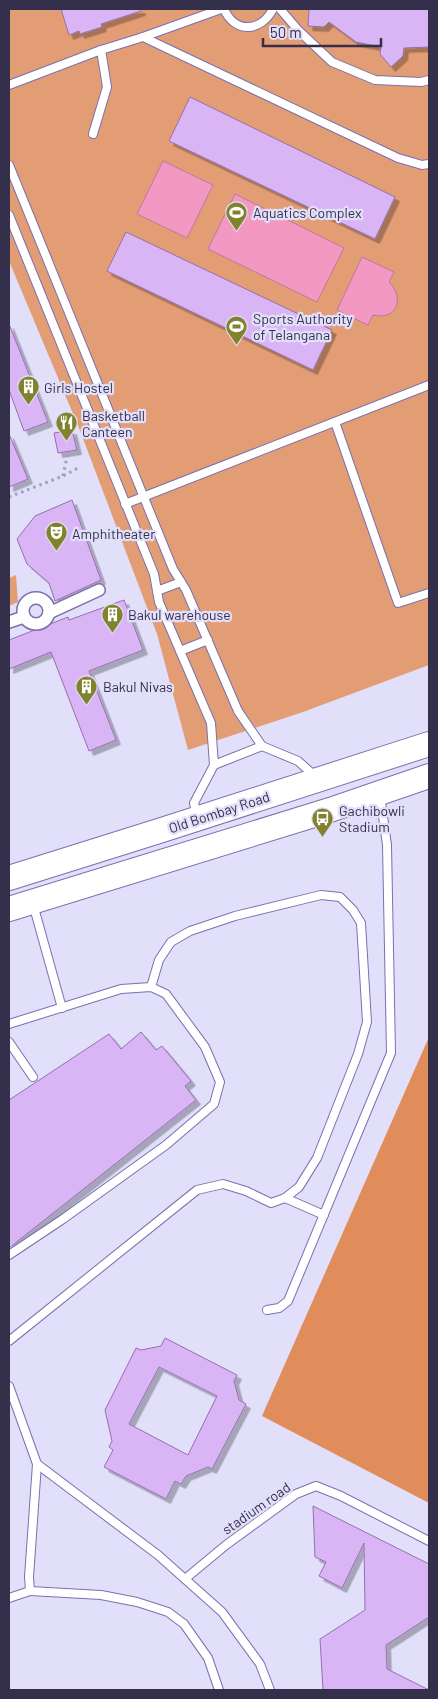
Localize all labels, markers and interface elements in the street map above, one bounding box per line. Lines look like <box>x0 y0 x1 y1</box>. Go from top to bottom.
scale bar <box>263 15 380 47</box>
text: 50 m <box>270 23 302 41</box>
sports icon: Aquatics Complex <box>225 200 249 231</box>
place label: Aquatics Complex <box>253 204 362 221</box>
place label: Sports Authority of Telangana <box>253 310 353 343</box>
sports icon: Sports Authority of Telangana <box>225 314 249 345</box>
building icon: Girls Hostel <box>16 375 40 406</box>
place label: Girls Hostel <box>44 379 113 396</box>
place label: Basketball Canteen <box>82 407 145 440</box>
restaurant icon: Basketball Canteen <box>54 411 78 442</box>
theatre icon: Amphitheater <box>44 521 68 552</box>
place label: Amphitheater <box>72 525 155 542</box>
building icon: Bakul warehouse <box>100 602 124 633</box>
place label: Bakul warehouse <box>128 606 231 623</box>
building icon: Bakul Nivas <box>75 674 99 705</box>
place label: Bakul Nivas <box>103 678 173 695</box>
street label: Old Bombay Road <box>166 788 272 836</box>
place label: Gachibowli Stadium <box>339 802 405 835</box>
bus stop icon: Gachibowli Stadium <box>311 806 335 837</box>
street label: stadium road <box>219 1478 293 1538</box>

